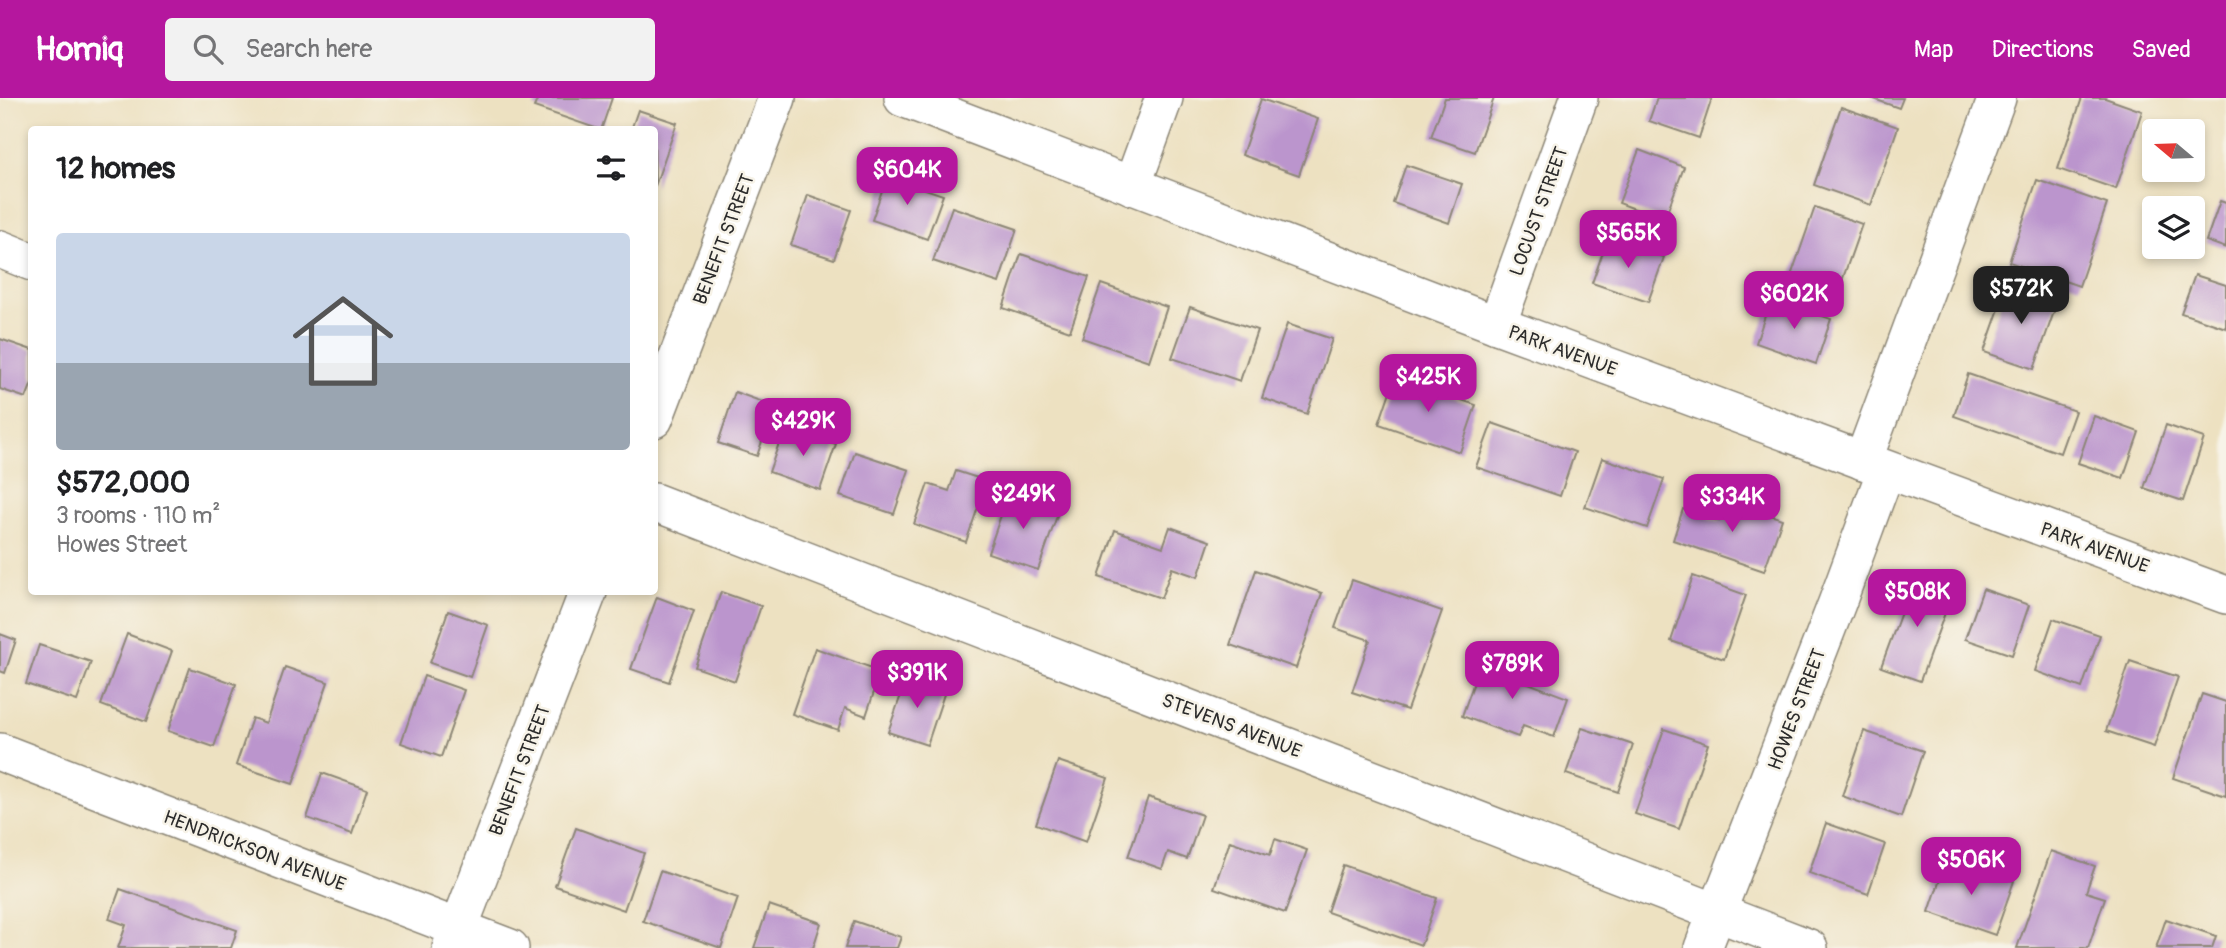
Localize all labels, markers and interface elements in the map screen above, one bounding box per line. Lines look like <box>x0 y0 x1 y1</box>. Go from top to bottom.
search box <box>165 18 655 81</box>
text: Homiq <box>35 29 123 70</box>
icon: search <box>189 30 227 68</box>
text: Search here <box>245 33 372 65</box>
text: Map <box>1914 35 1954 64</box>
text: Directions <box>1992 35 2093 64</box>
text: Saved <box>2131 35 2191 64</box>
north arrow <box>2142 119 2205 182</box>
map controls <box>2142 119 2205 259</box>
street label: LOCUST STREET <box>1504 143 1573 279</box>
pin: $604K <box>858 148 956 207</box>
icon: filters <box>592 149 630 187</box>
text: 12 homes <box>56 150 175 187</box>
text: $604K <box>873 155 941 184</box>
street label: BENEFIT STREET <box>688 171 760 308</box>
button: layers <box>2142 196 2205 259</box>
pin: $565K <box>1579 211 1677 270</box>
text: $565K <box>1596 218 1660 247</box>
pin: $572K <box>1972 266 2070 326</box>
pin: $602K <box>1745 272 1843 331</box>
text: $572K <box>1989 274 2053 303</box>
icon: home <box>280 278 406 404</box>
text: $602K <box>1760 279 1828 308</box>
street label: PARK AVENUE <box>1505 320 1620 382</box>
pin: $425K <box>1379 354 1477 414</box>
text: $425K <box>1396 362 1461 391</box>
pin: $429K <box>754 398 852 458</box>
text: $429K <box>771 406 835 435</box>
text: $572,000 <box>56 464 190 501</box>
pin: $249K <box>974 472 1072 531</box>
pin: $334K <box>1683 474 1781 534</box>
text: $249K <box>991 479 1055 508</box>
text: $334K <box>1699 482 1765 511</box>
text: 3 rooms · 110 m² <box>56 501 220 530</box>
street label: PARK AVENUE <box>2037 517 2152 579</box>
text: Howes Street <box>56 530 187 559</box>
pin: $508K <box>1868 570 1966 629</box>
text: $508K <box>1884 577 1950 606</box>
pin: $789K <box>1463 642 1561 701</box>
street label: HOWES STREET <box>1763 645 1831 774</box>
text: $789K <box>1481 649 1543 678</box>
pin: $391K <box>868 650 966 710</box>
text: $391K <box>887 658 947 687</box>
street label: STEVENS AVENUE <box>1158 688 1305 764</box>
street label: BENEFIT STREET <box>484 702 556 839</box>
street label: HENDRICKSON AVENUE <box>160 805 349 897</box>
pin: $506K <box>1922 838 2020 897</box>
text: $506K <box>1937 845 2005 874</box>

